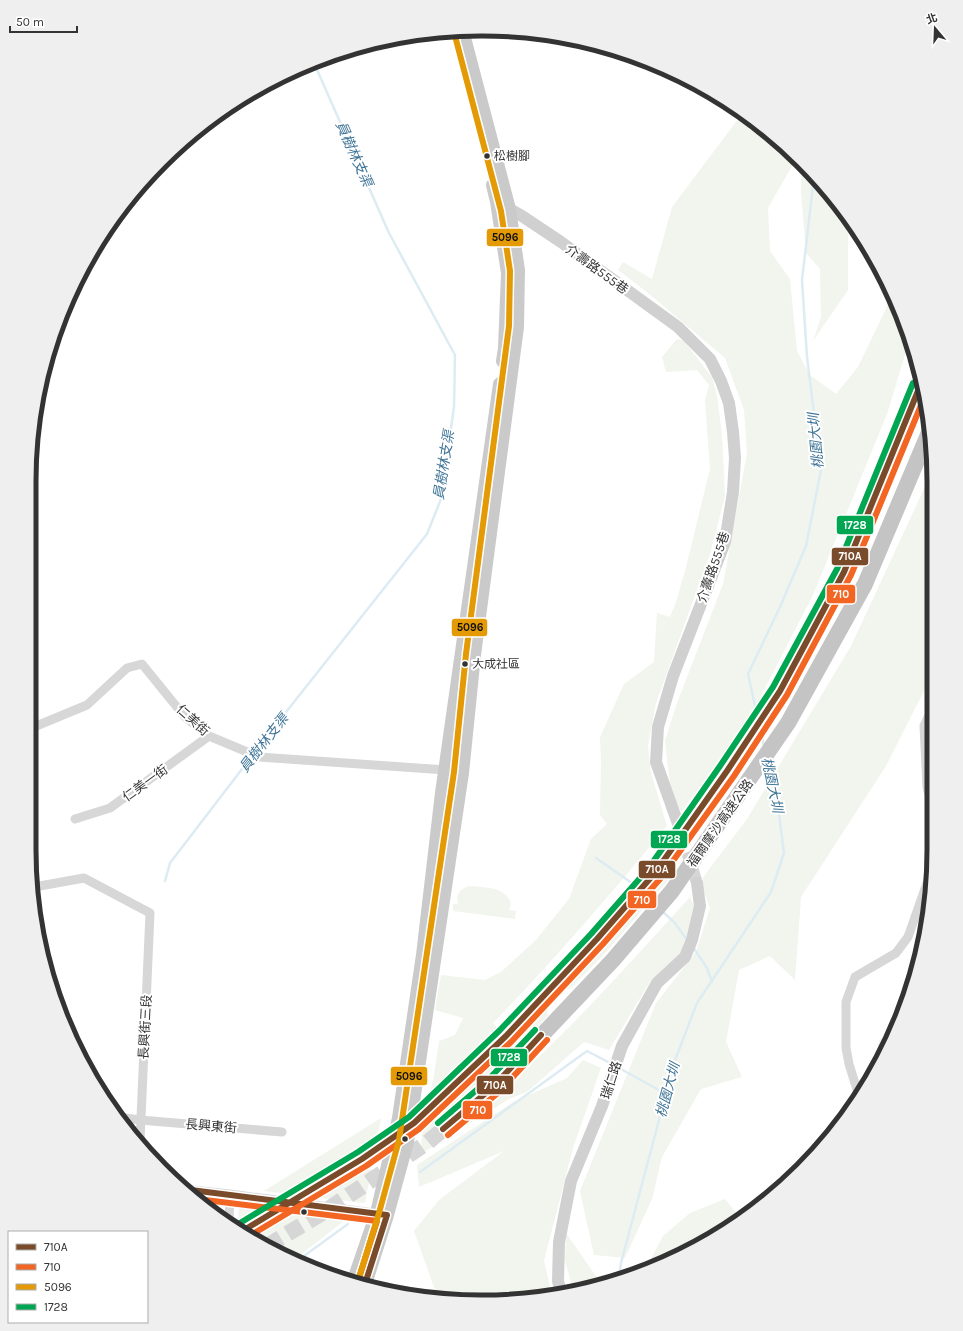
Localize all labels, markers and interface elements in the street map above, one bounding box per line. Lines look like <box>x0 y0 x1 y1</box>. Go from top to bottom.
scale bar <box>10 8 77 34</box>
north arrow <box>915 8 955 48</box>
text: 北 <box>925 11 939 27</box>
text: 50 m <box>16 15 44 29</box>
water label: 員樹林支渠 <box>332 119 377 191</box>
place label: 松樹腳 <box>494 149 530 163</box>
marker: 松樹腳 <box>482 151 492 161</box>
line badge: 5096 <box>486 228 524 247</box>
text: 5096 <box>492 231 519 244</box>
street label: 介壽路555巷 <box>563 241 631 297</box>
water label: 桃園大圳 <box>805 410 827 470</box>
water label: 員樹林支渠 <box>430 427 458 501</box>
line badge: 1728 <box>836 515 874 535</box>
text: 1728 <box>843 519 867 532</box>
street label: 介壽路555巷 <box>694 530 732 604</box>
line badge: 710A <box>831 547 869 566</box>
text: 710A <box>838 550 862 563</box>
line badge: 710 <box>826 584 856 604</box>
text: 710 <box>833 588 849 601</box>
line badge: 5096 <box>451 618 488 637</box>
text: 5096 <box>457 621 484 634</box>
place label: 大成社區 <box>472 657 520 671</box>
marker: 大成社區 <box>460 659 470 669</box>
street label: 仁美街 <box>173 701 213 739</box>
water label: 員樹林支渠 <box>236 709 293 776</box>
water label: 桃園大圳 <box>758 756 787 816</box>
street label: 仁美一街 <box>120 762 170 804</box>
street label: 福爾摩沙高速公路 <box>684 776 756 870</box>
line badge: 1728 <box>650 830 688 849</box>
text: 1728 <box>657 833 681 846</box>
line badge: 710A <box>638 860 676 879</box>
text: 710A <box>645 863 669 876</box>
line badge: 710 <box>627 890 657 909</box>
text: 710 <box>634 894 650 907</box>
street label: 長興街三段 <box>136 994 154 1060</box>
line badge: 1728 <box>490 1048 528 1067</box>
text: 1728 <box>497 1051 521 1064</box>
street label: 瑞仁路 <box>598 1059 624 1101</box>
water label: 桃園大圳 <box>653 1059 684 1119</box>
line badge: 5096 <box>390 1066 428 1086</box>
text: 5096 <box>396 1070 423 1083</box>
line badge: 710A <box>476 1075 514 1095</box>
text: 710A <box>483 1079 507 1092</box>
line badge: 710 <box>462 1100 493 1120</box>
text: 710 <box>470 1104 486 1117</box>
street label: 長興東街 <box>184 1116 238 1136</box>
unlabelled marker <box>400 1134 410 1144</box>
unlabelled marker <box>299 1207 309 1217</box>
legend <box>8 1231 148 1323</box>
text: 710A <box>44 1240 68 1254</box>
text: 710 <box>44 1260 61 1274</box>
text: 5096 <box>44 1280 72 1294</box>
text: 1728 <box>44 1300 68 1314</box>

